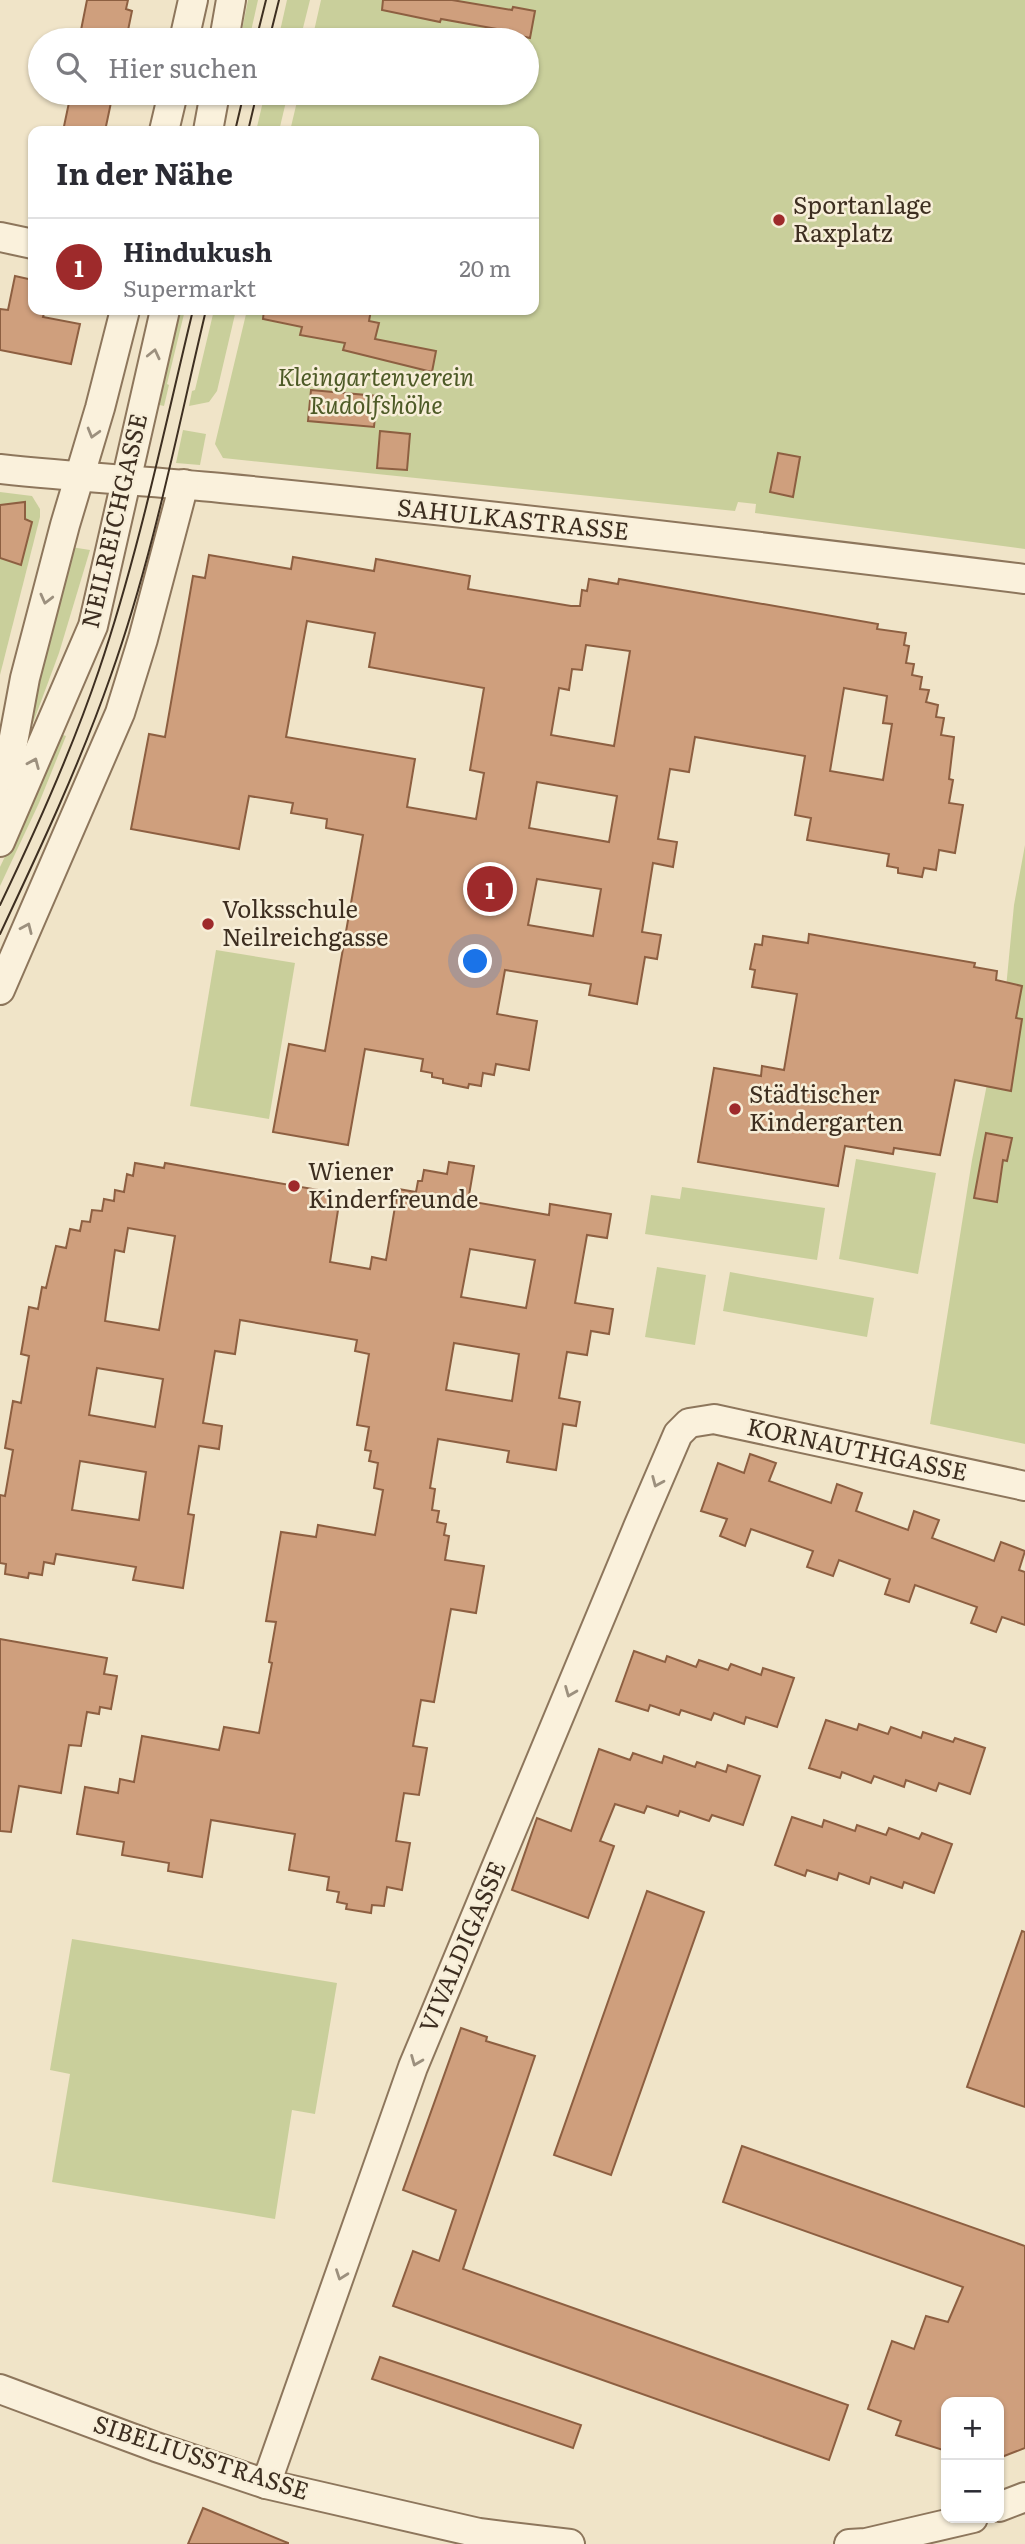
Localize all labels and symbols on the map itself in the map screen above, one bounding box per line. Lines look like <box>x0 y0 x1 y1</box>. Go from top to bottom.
place label: Sportanlage Raxplatz <box>793 186 932 249</box>
marker: Sportanlage Raxplatz <box>771 212 787 228</box>
one-way arrow <box>146 348 161 360</box>
park label: Kleingartenverein Rudolfshöhe <box>278 358 474 421</box>
street label: NEILREICHGASSE <box>71 410 154 631</box>
one-way arrow <box>87 427 101 439</box>
street label: SAHULKASTRASSE <box>396 488 631 547</box>
one-way arrow <box>40 593 55 605</box>
one-way arrow <box>26 757 40 770</box>
pin: 1 <box>467 863 513 915</box>
place label: Volksschule Neilreichgasse <box>222 890 388 953</box>
marker: Volksschule Neilreichgasse <box>200 916 216 932</box>
one-way arrow <box>19 923 33 935</box>
your location <box>458 944 492 978</box>
place label: Städtischer Kindergarten <box>749 1075 904 1138</box>
marker: Städtischer Kindergarten <box>727 1101 743 1117</box>
place label: Wiener Kinderfreunde <box>308 1152 478 1215</box>
marker: Wiener Kinderfreunde <box>286 1178 302 1194</box>
street label: KORNAUTHGASSE <box>744 1407 971 1488</box>
one-way arrow <box>651 1476 665 1488</box>
one-way arrow <box>564 1686 578 1698</box>
street label: VIVALDIGASSE <box>409 1855 513 2037</box>
one-way arrow <box>410 2053 424 2066</box>
one-way arrow <box>335 2269 349 2281</box>
street label: SIBELIUSSTRASSE <box>90 2404 314 2507</box>

